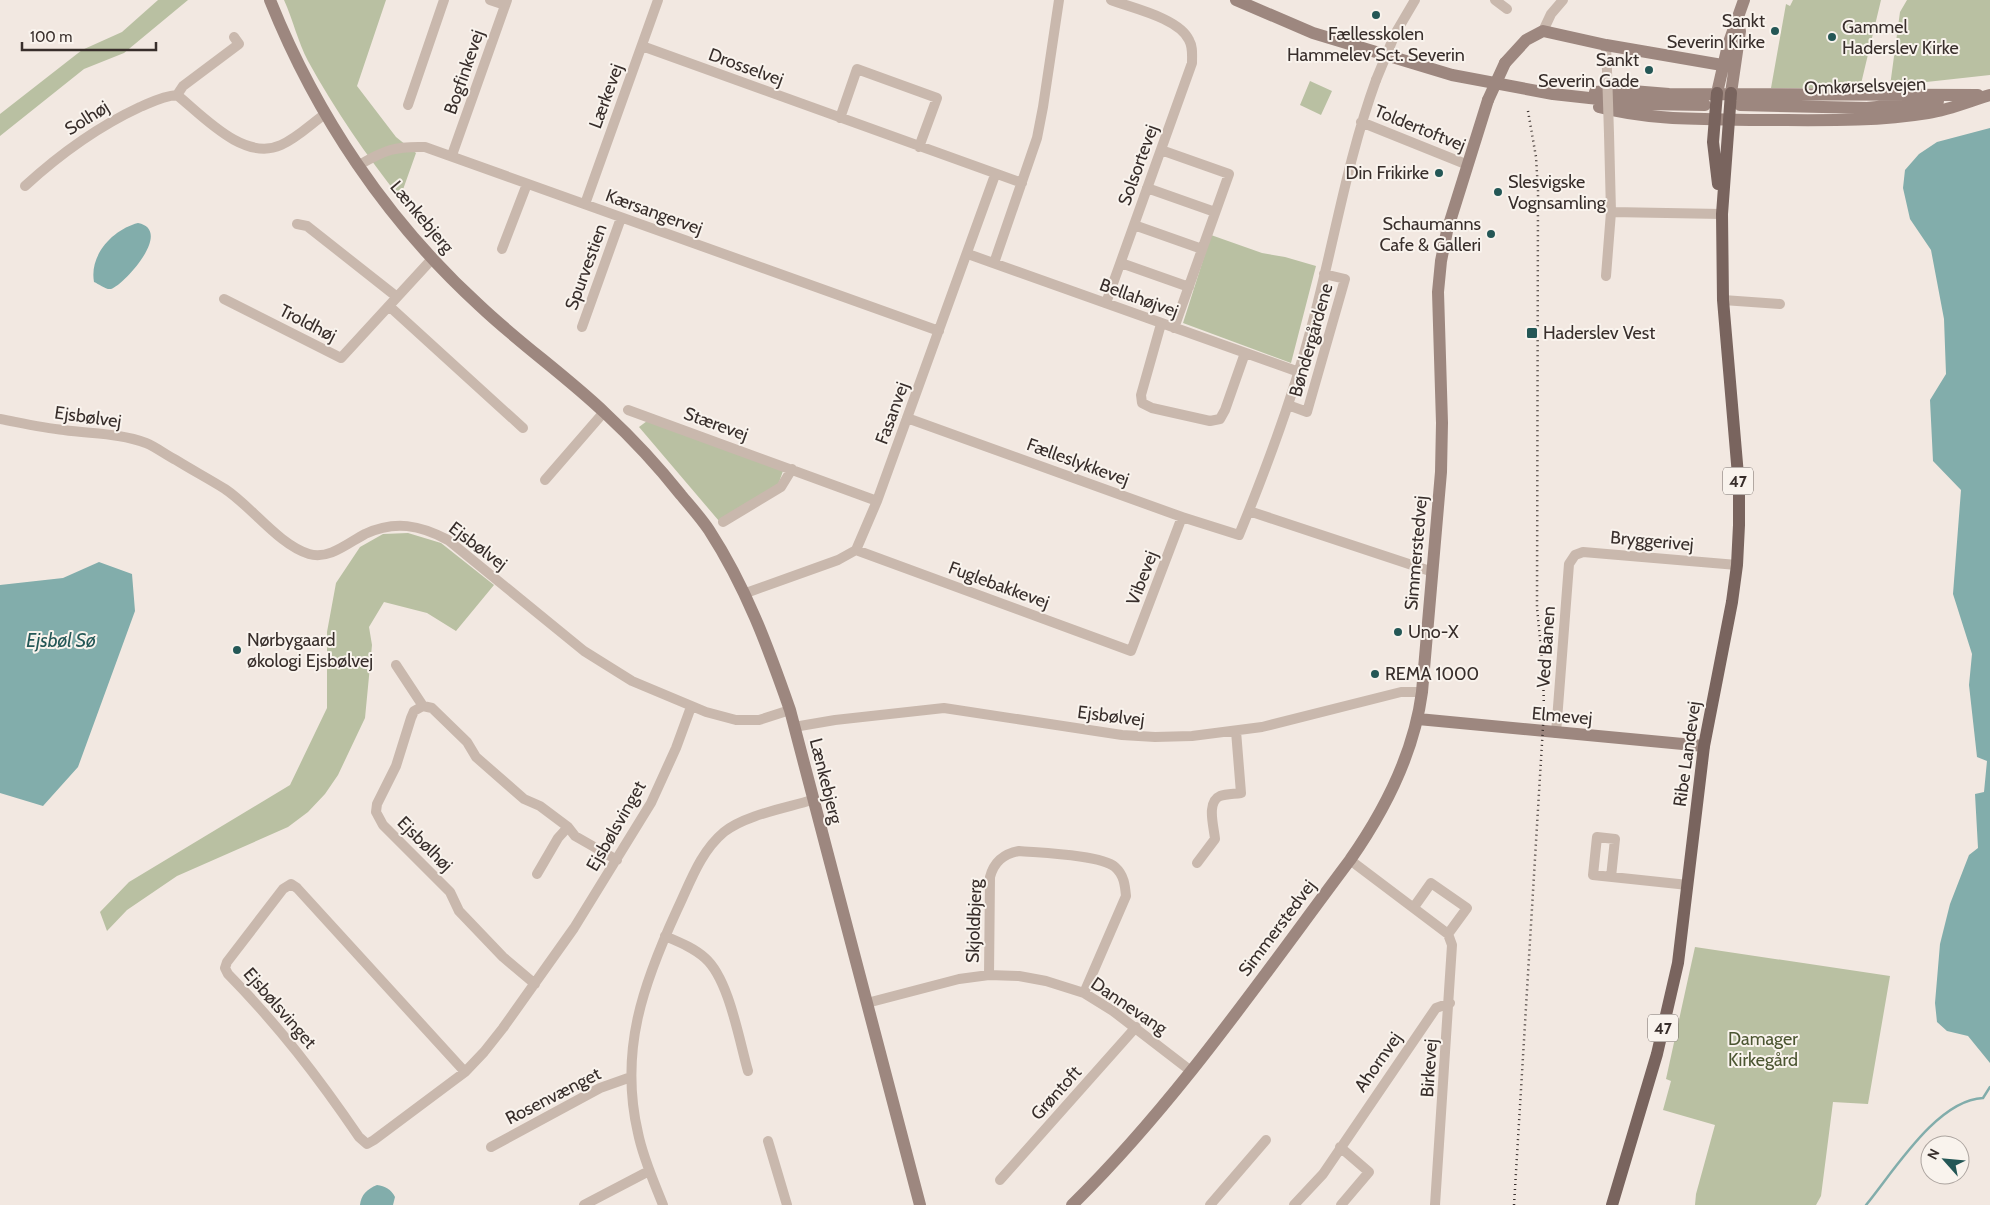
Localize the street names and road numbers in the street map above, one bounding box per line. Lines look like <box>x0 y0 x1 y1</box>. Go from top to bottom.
street label: Bogfinkevej <box>439 27 489 117</box>
street label: Drosselvej <box>705 43 787 91</box>
street label: Lærkevej <box>584 61 628 131</box>
street label: Omkørselsvejen <box>1804 73 1926 99</box>
street label: Solhøj <box>61 96 113 140</box>
street label: Toldertoftvej <box>1371 100 1469 156</box>
street label: Solsortevej <box>1113 121 1163 209</box>
street label: Lænkebjerg <box>385 176 459 258</box>
street label: Kærsangervej <box>602 184 706 240</box>
street label: Spurvestien <box>560 221 612 313</box>
street label: Bellahøjvej <box>1097 274 1181 322</box>
street label: Bøndergårdene <box>1284 281 1338 399</box>
street label: Troldhøj <box>276 299 340 347</box>
street label: Fasanvej <box>871 379 913 447</box>
street label: Ejsbølvej <box>53 401 123 433</box>
street label: Stærevej <box>681 402 751 446</box>
street label: Fælleslykkevej <box>1024 433 1132 491</box>
road number: 47 <box>1723 468 1753 494</box>
street label: Simmerstedvej <box>1400 495 1432 611</box>
street label: Ejsbølvej <box>444 517 512 575</box>
street label: Bryggerivej <box>1609 526 1695 556</box>
street label: Vibevej <box>1122 548 1162 608</box>
street label: Fuglebakkevej <box>946 557 1052 613</box>
street label: Ved Banen <box>1532 605 1560 689</box>
street label: Ribe Landevej <box>1669 700 1705 808</box>
street label: Ejsbølvej <box>1076 701 1146 731</box>
street label: Elmevej <box>1531 702 1593 730</box>
street label: Lænkebjerg <box>805 736 848 827</box>
street label: Ejsbølsvinget <box>581 777 651 875</box>
street label: Ejsbølhøj <box>393 812 457 876</box>
street label: Simmerstedvej <box>1234 875 1320 981</box>
street label: Skjoldbjerg <box>962 878 986 963</box>
street label: Ejsbølsvinget <box>239 963 321 1053</box>
street label: Dannevang <box>1087 972 1172 1040</box>
road number: 47 <box>1648 1014 1678 1042</box>
street label: Ahornvej <box>1349 1028 1407 1096</box>
street label: Birkevej <box>1416 1038 1442 1098</box>
street label: Grøntoft <box>1026 1061 1086 1125</box>
street label: Rosenvænget <box>502 1063 604 1129</box>

